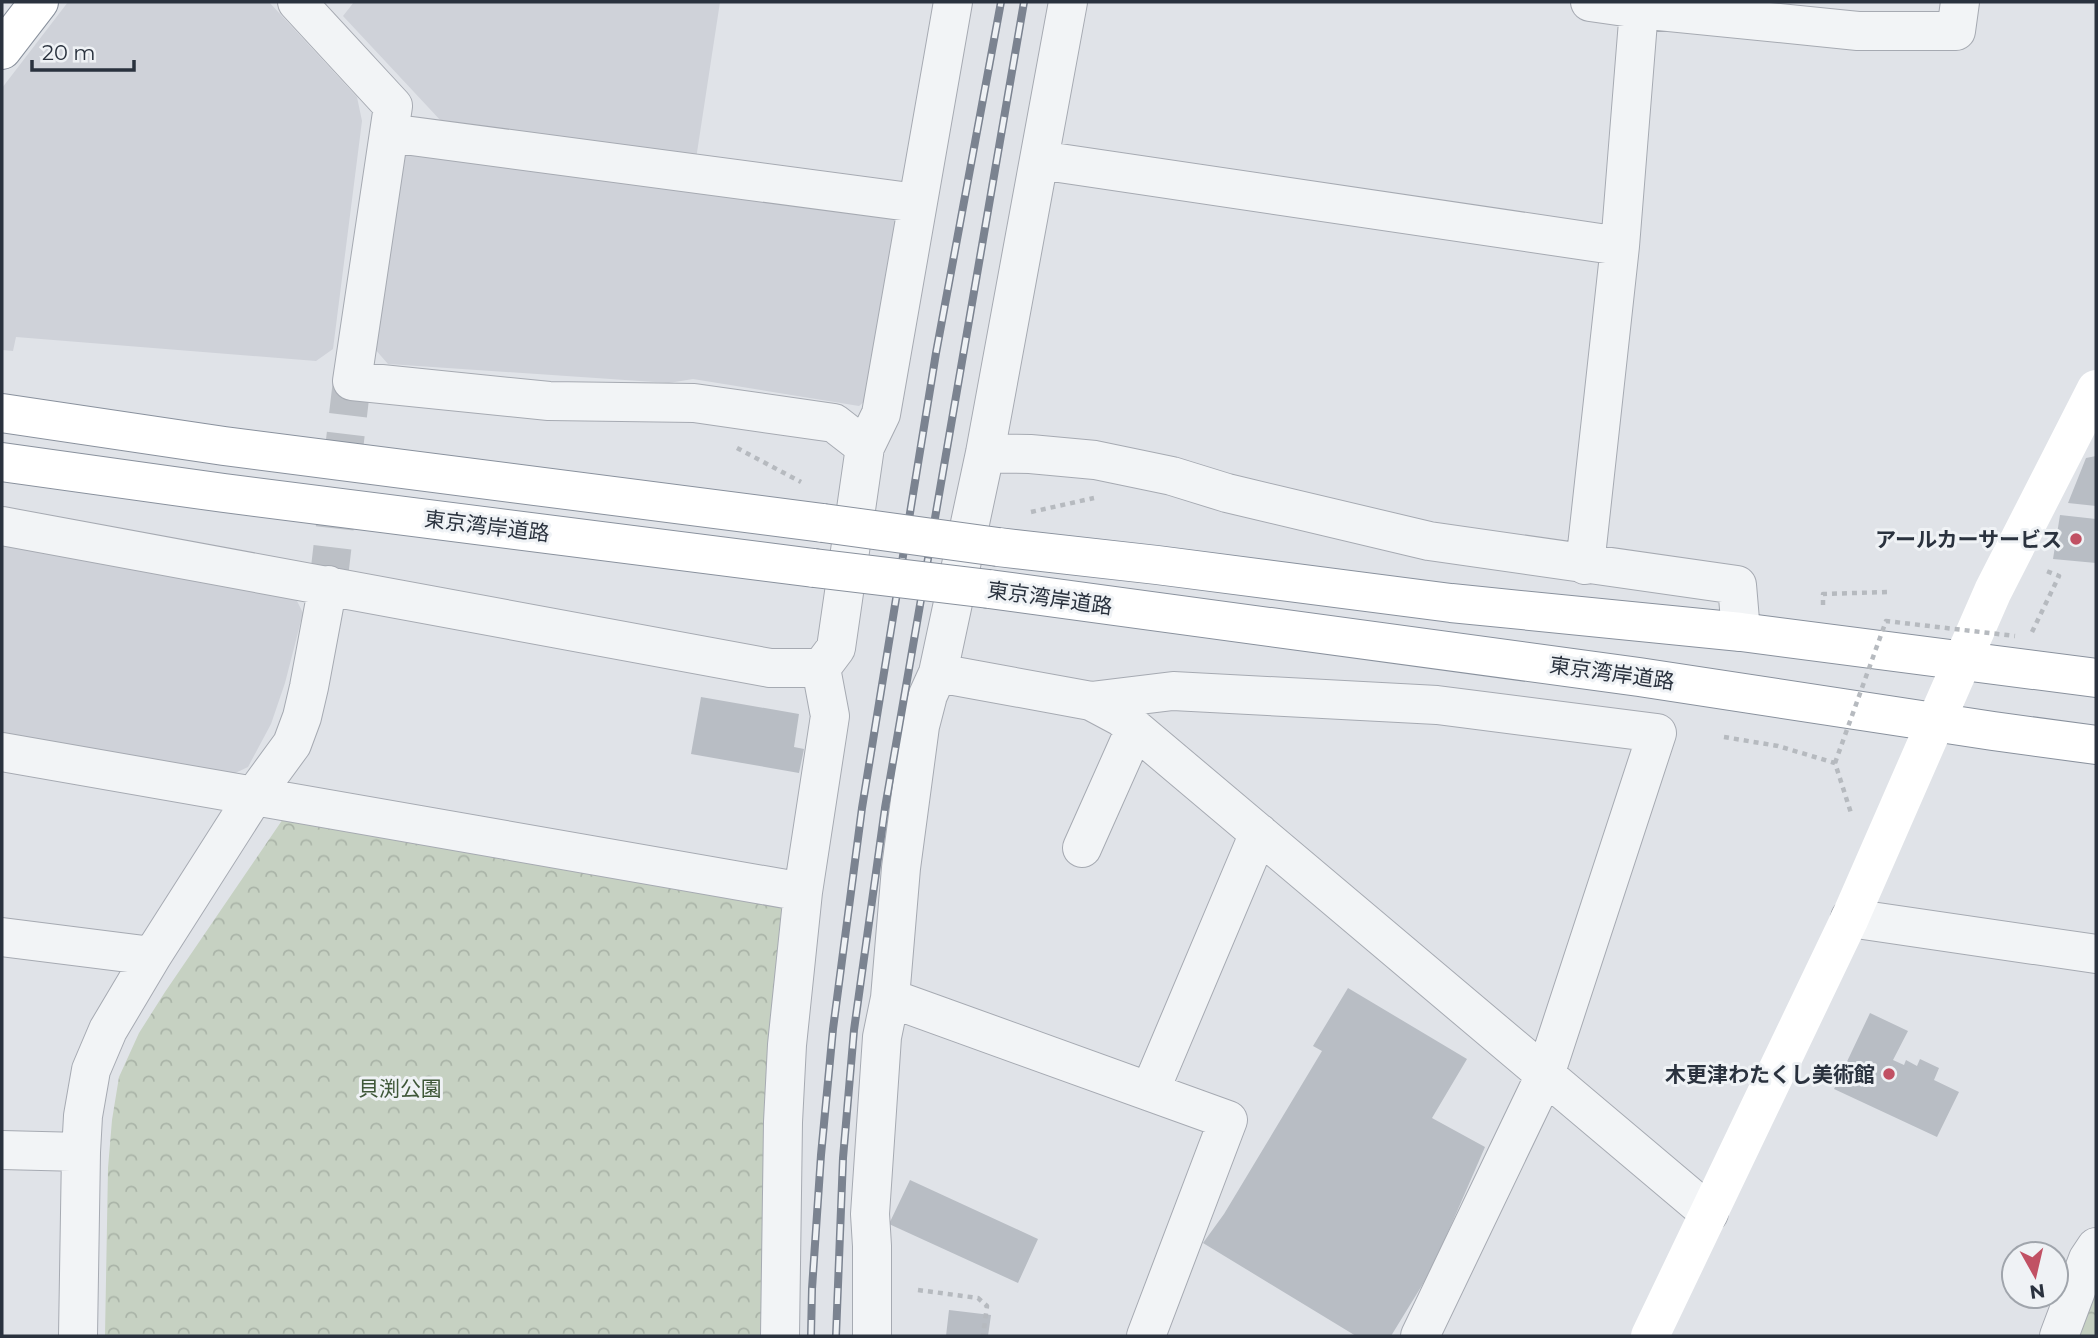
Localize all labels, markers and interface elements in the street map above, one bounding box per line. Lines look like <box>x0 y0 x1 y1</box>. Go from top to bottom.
scale bar <box>32 28 133 72</box>
text: 20 m <box>42 40 96 65</box>
street label: 東京湾岸道路 <box>423 506 551 546</box>
place label: アールカーサービス <box>1875 527 2062 552</box>
marker: アールカーサービス <box>2068 531 2084 547</box>
street label: 東京湾岸道路 <box>986 577 1114 619</box>
street label: 東京湾岸道路 <box>1548 652 1676 694</box>
place label: 木更津わたくし美術館 <box>1665 1062 1875 1087</box>
marker: 木更津わたくし美術館 <box>1881 1066 1897 1082</box>
park label: 貝渕公園 <box>358 1076 442 1101</box>
north arrow <box>2000 1240 2070 1310</box>
text: N <box>2028 1279 2047 1304</box>

